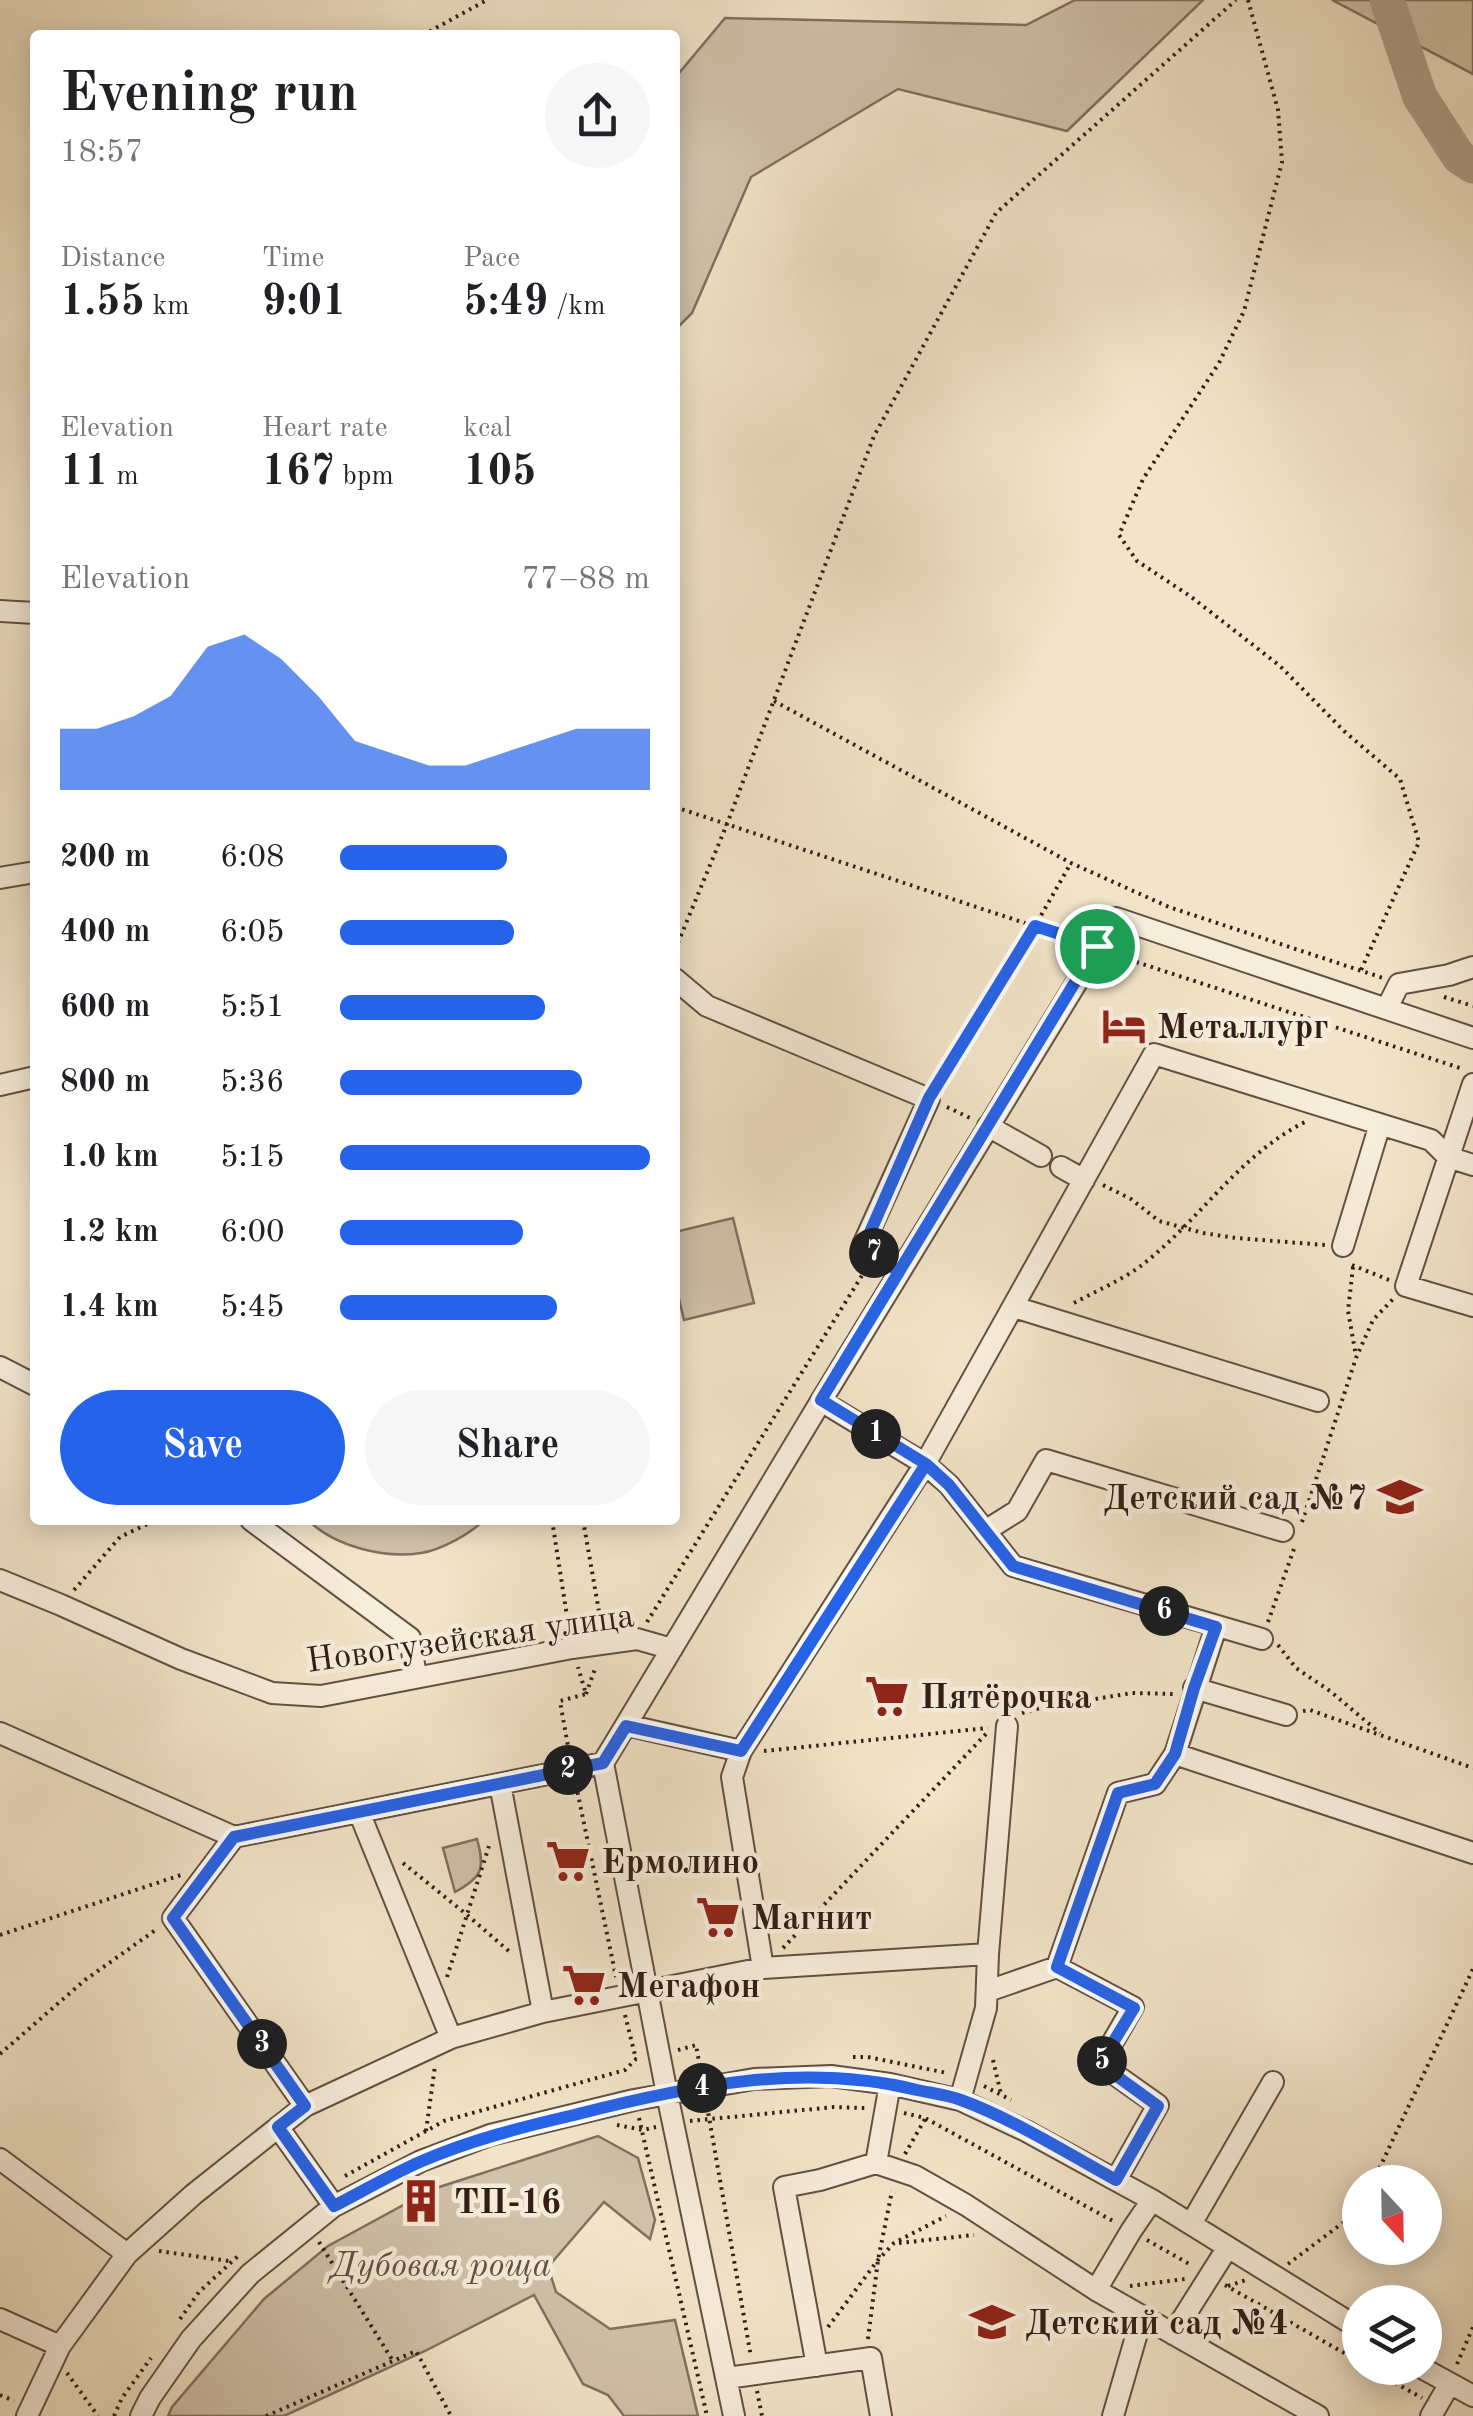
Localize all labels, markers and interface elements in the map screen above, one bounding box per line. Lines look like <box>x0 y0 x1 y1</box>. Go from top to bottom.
button: share <box>545 63 650 168</box>
text: Evening run <box>60 68 358 123</box>
text: 18:57 <box>60 137 143 169</box>
text: Distance <box>60 245 165 273</box>
text: Time <box>262 245 324 273</box>
text: Pace <box>463 245 520 273</box>
text: 1.55 <box>60 282 145 324</box>
text: 9:01 <box>262 282 347 324</box>
text: 5:49 <box>463 282 548 324</box>
text: km <box>145 293 189 321</box>
text: /km <box>548 293 605 321</box>
text: Elevation <box>60 415 174 443</box>
text: Heart rate <box>262 415 388 443</box>
text: kcal <box>463 415 512 443</box>
text: 11 <box>60 452 109 494</box>
text: 167 <box>262 452 335 494</box>
text: 105 <box>463 452 536 494</box>
text: m <box>109 463 139 491</box>
text: bpm <box>335 463 394 491</box>
text: Elevation <box>60 564 190 596</box>
text: 77–88 m <box>522 564 650 596</box>
text: 200 m <box>60 842 150 874</box>
text: 6:08 <box>220 842 285 874</box>
pin <box>1055 904 1140 989</box>
text: 400 m <box>60 917 150 949</box>
text: 6:05 <box>220 917 285 949</box>
icon: arrive <box>1070 919 1125 974</box>
text: 600 m <box>60 992 150 1024</box>
text: 5:51 <box>220 992 285 1024</box>
hotel icon: Металлург <box>1100 1002 1148 1050</box>
place label: Металлург <box>1157 1011 1329 1046</box>
text: 800 m <box>60 1067 150 1099</box>
text: 5:36 <box>220 1067 285 1099</box>
text: 1.0 km <box>60 1142 159 1174</box>
text: 5:15 <box>220 1142 285 1174</box>
text: 1.2 km <box>60 1217 159 1249</box>
text: 6:00 <box>220 1217 285 1249</box>
pin: 7 <box>849 1228 899 1278</box>
text: 7 <box>866 1239 882 1267</box>
text: 1.4 km <box>60 1292 159 1324</box>
text: 5:45 <box>220 1292 285 1324</box>
button: Save <box>60 1390 345 1505</box>
button: Share <box>365 1390 650 1505</box>
pin: 1 <box>851 1409 901 1459</box>
text: 1 <box>868 1420 884 1448</box>
school or university icon: Детский сад №7 <box>1376 1473 1424 1521</box>
place label: Детский сад №7 <box>1103 1482 1367 1517</box>
pin: 6 <box>1139 1586 1189 1636</box>
text: 6 <box>1156 1597 1172 1625</box>
street label: Новогузейская улица <box>304 1599 637 1680</box>
supermarket icon: Пятёрочка <box>863 1672 911 1720</box>
place label: Пятёрочка <box>920 1681 1092 1716</box>
pin: 2 <box>543 1745 593 1795</box>
text: 2 <box>560 1756 576 1784</box>
supermarket icon: Ермолино <box>544 1837 592 1885</box>
place label: Ермолино <box>601 1846 759 1881</box>
supermarket icon: Магнит <box>694 1893 742 1941</box>
place label: Магнит <box>751 1902 872 1937</box>
supermarket icon: Мегафон <box>560 1961 608 2009</box>
place label: Мегафон <box>617 1970 760 2005</box>
pin: 3 <box>237 2019 287 2069</box>
text: 3 <box>254 2030 270 2058</box>
pin: 5 <box>1077 2036 1127 2086</box>
text: 5 <box>1094 2047 1110 2075</box>
pin: 4 <box>677 2063 727 2113</box>
text: 4 <box>694 2074 710 2102</box>
north arrow <box>1342 2165 1442 2265</box>
map controls <box>1342 2165 1442 2385</box>
building icon: ТП-16 <box>397 2177 445 2225</box>
place label: ТП-16 <box>454 2186 561 2221</box>
park label: Дубовая роща <box>327 2249 551 2284</box>
button: layers <box>1342 2285 1442 2385</box>
school or university icon: Детский сад №4 <box>968 2298 1016 2346</box>
place label: Детский сад №4 <box>1025 2307 1289 2342</box>

